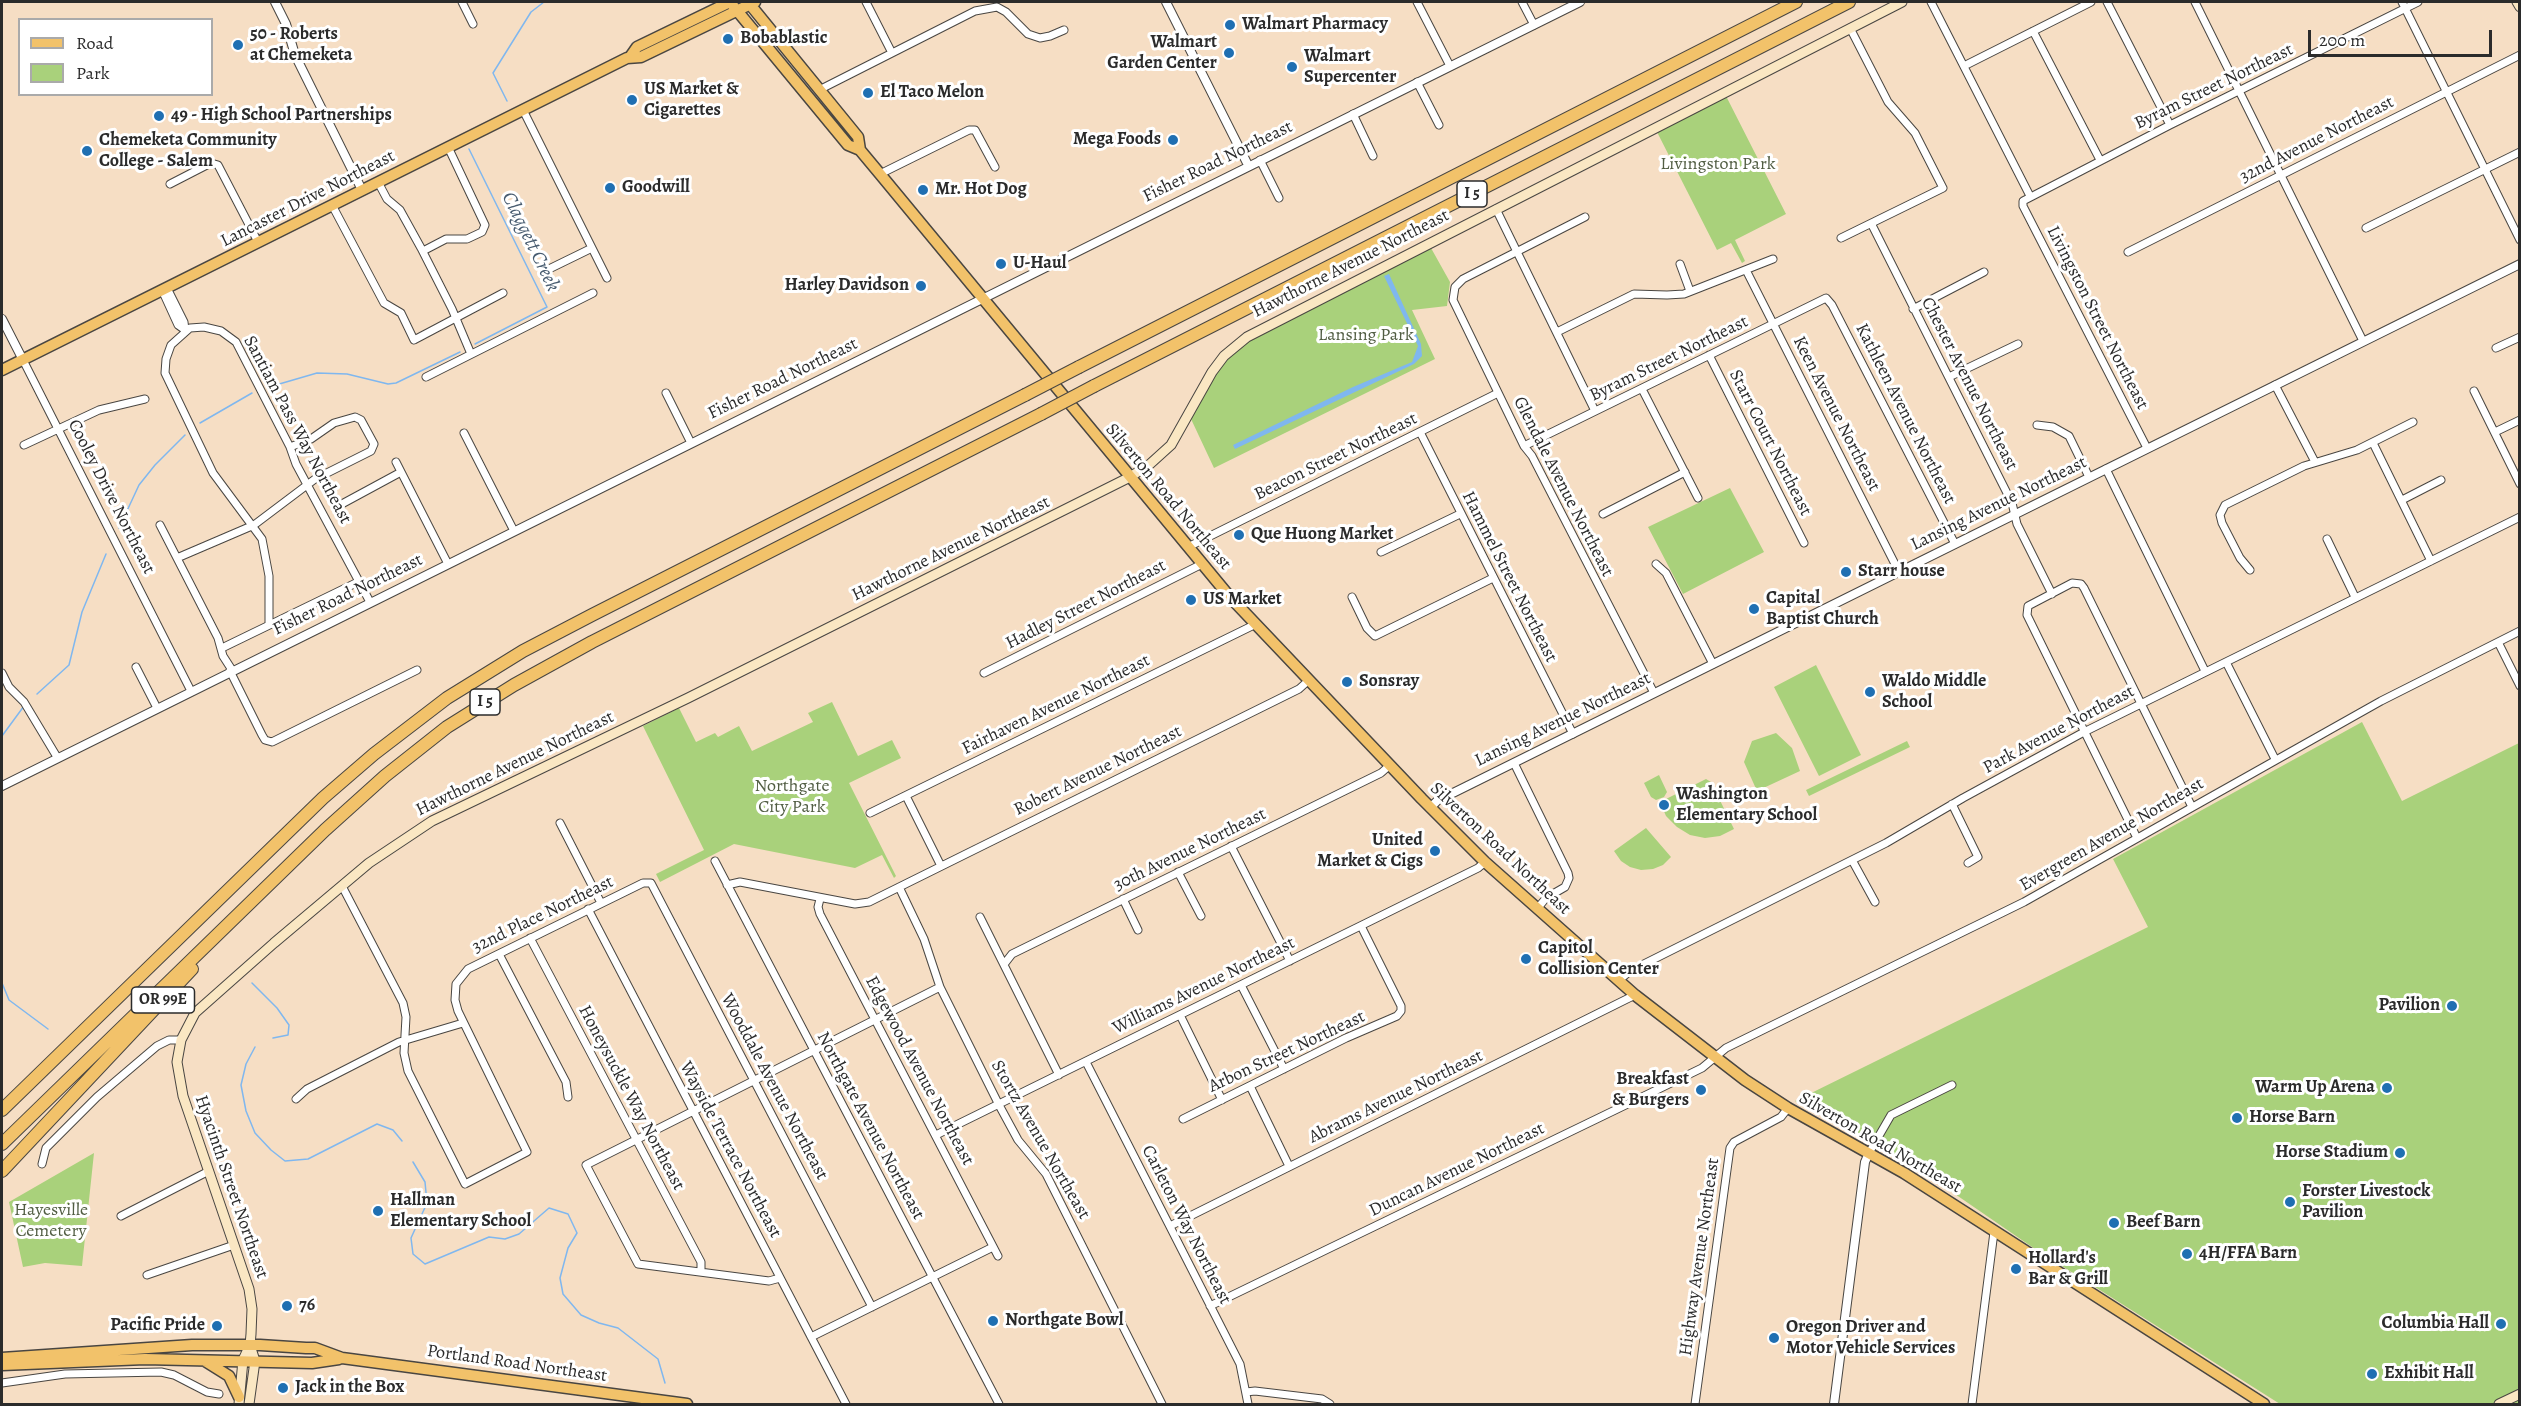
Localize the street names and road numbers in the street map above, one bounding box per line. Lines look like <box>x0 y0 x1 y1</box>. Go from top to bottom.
street label: Byram Street Northeast <box>2131 39 2297 135</box>
street label: 32nd Avenue Northeast <box>2236 92 2398 188</box>
street label: Fisher Road Northeast <box>1140 116 1296 208</box>
street label: Lancaster Drive Northeast <box>217 146 399 252</box>
road number: I 5 <box>1457 181 1487 207</box>
street label: Hawthorne Avenue Northeast <box>1249 205 1453 323</box>
street label: Livingston Street Northeast <box>2041 223 2153 413</box>
street label: Chester Avenue Northeast <box>1916 294 2022 474</box>
street label: Byram Street Northeast <box>1586 311 1752 407</box>
street label: Kathleen Avenue Northeast <box>1850 320 1960 508</box>
street label: Santiam Pass Way Northeast <box>238 332 356 528</box>
street label: Fisher Road Northeast <box>705 333 861 425</box>
street label: Keen Avenue Northeast <box>1788 333 1884 495</box>
street label: Starr Court Northeast <box>1724 366 1816 520</box>
street label: Glendale Avenue Northeast <box>1508 393 1618 581</box>
street label: Beacon Street Northeast <box>1251 408 1421 506</box>
street label: Cooley Drive Northeast <box>63 416 159 578</box>
street label: Silverton Road Northeast <box>1100 419 1236 575</box>
street label: Lansing Avenue Northeast <box>1908 452 2090 556</box>
street label: Hammel Street Northeast <box>1456 488 1562 666</box>
street label: Hawthorne Avenue Northeast <box>848 492 1054 606</box>
street label: Fisher Road Northeast <box>270 549 426 641</box>
street label: Hadley Street Northeast <box>1002 555 1170 655</box>
street label: Fairhaven Avenue Northeast <box>958 650 1154 760</box>
street label: Lansing Avenue Northeast <box>1472 668 1654 772</box>
street label: Park Avenue Northeast <box>1980 681 2138 779</box>
road number: I 5 <box>470 689 500 715</box>
street label: Hawthorne Avenue Northeast <box>412 707 618 821</box>
street label: Robert Avenue Northeast <box>1011 721 1185 821</box>
street label: Evergreen Avenue Northeast <box>2016 773 2208 897</box>
street label: Silverton Road Northeast <box>1425 778 1575 920</box>
street label: 30th Avenue Northeast <box>1110 804 1270 896</box>
street label: 32nd Place Northeast <box>469 871 617 959</box>
street label: Williams Avenue Northeast <box>1109 932 1299 1040</box>
street label: Edgewood Avenue Northeast <box>860 973 978 1169</box>
road number: OR 99E <box>132 987 195 1013</box>
street label: Wooddale Avenue Northeast <box>716 990 832 1184</box>
street label: Honeysuckle Way Northeast <box>573 1002 689 1194</box>
street label: Arbon Street Northeast <box>1205 1006 1369 1098</box>
street label: Northgate Avenue Northeast <box>811 1028 929 1224</box>
street label: Abrams Avenue Northeast <box>1305 1045 1487 1149</box>
street label: Stortz Avenue Northeast <box>986 1057 1094 1223</box>
street label: Wayside Terrace Northeast <box>674 1058 786 1242</box>
street label: Silverton Road Northeast <box>1795 1088 1965 1198</box>
street label: Hyacinth Street Northeast <box>189 1093 273 1281</box>
street label: Duncan Avenue Northeast <box>1366 1118 1548 1222</box>
street label: Carleton Way Northeast <box>1136 1142 1236 1308</box>
street label: Highway Avenue Northeast <box>1675 1157 1725 1357</box>
street label: Portland Road Northeast <box>426 1341 608 1387</box>

